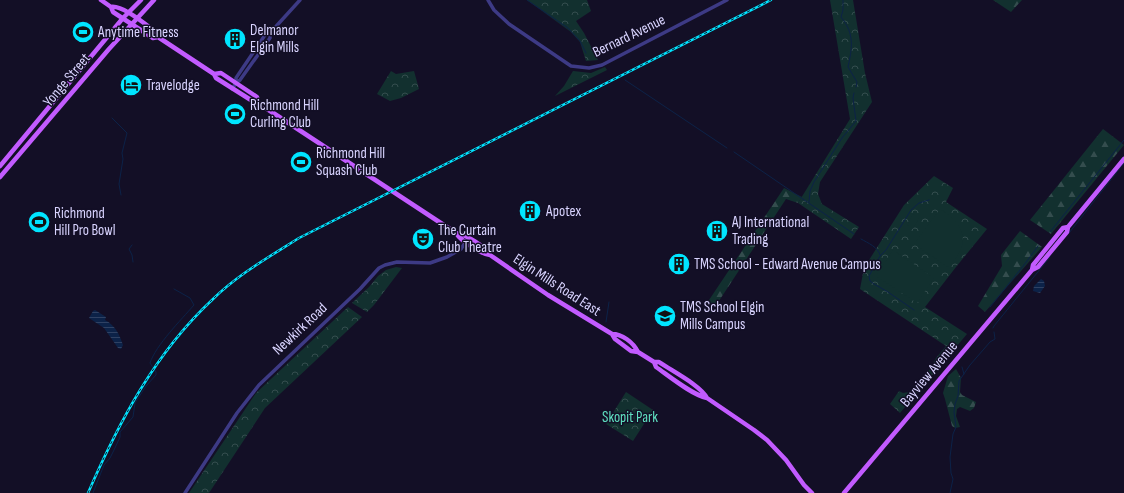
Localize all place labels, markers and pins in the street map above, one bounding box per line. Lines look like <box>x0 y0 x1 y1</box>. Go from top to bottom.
sports icon: Anytime Fitness <box>70 19 96 45</box>
place label: Delmanor Elgin Mills <box>250 21 299 57</box>
place label: Anytime Fitness <box>97 23 179 42</box>
building icon: Delmanor Elgin Mills <box>222 26 248 52</box>
hotel icon: Travelodge <box>118 72 144 98</box>
place label: Travelodge <box>146 76 200 95</box>
place label: Richmond Hill Curling Club <box>250 96 319 132</box>
sports icon: Richmond Hill Curling Club <box>222 101 248 127</box>
place label: Richmond Hill Squash Club <box>316 144 385 180</box>
sports icon: Richmond Hill Squash Club <box>288 149 314 175</box>
building icon: Apotex <box>517 198 543 224</box>
place label: Apotex <box>545 202 582 221</box>
place label: Richmond Hill Pro Bowl <box>54 204 115 240</box>
sports icon: Richmond Hill Pro Bowl <box>26 209 52 235</box>
place label: AJ International Trading <box>731 213 809 249</box>
building icon: AJ International Trading <box>704 218 730 244</box>
place label: The Curtain Club Theatre <box>438 221 502 257</box>
theatre icon: The Curtain Club Theatre <box>410 226 436 252</box>
building icon: TMS School - Edward Avenue Campus <box>666 251 692 277</box>
place label: TMS School - Edward Avenue Campus <box>694 255 881 274</box>
place label: TMS School Elgin Mills Campus <box>680 298 764 334</box>
school or university icon: TMS School Elgin Mills Campus <box>652 303 678 329</box>

